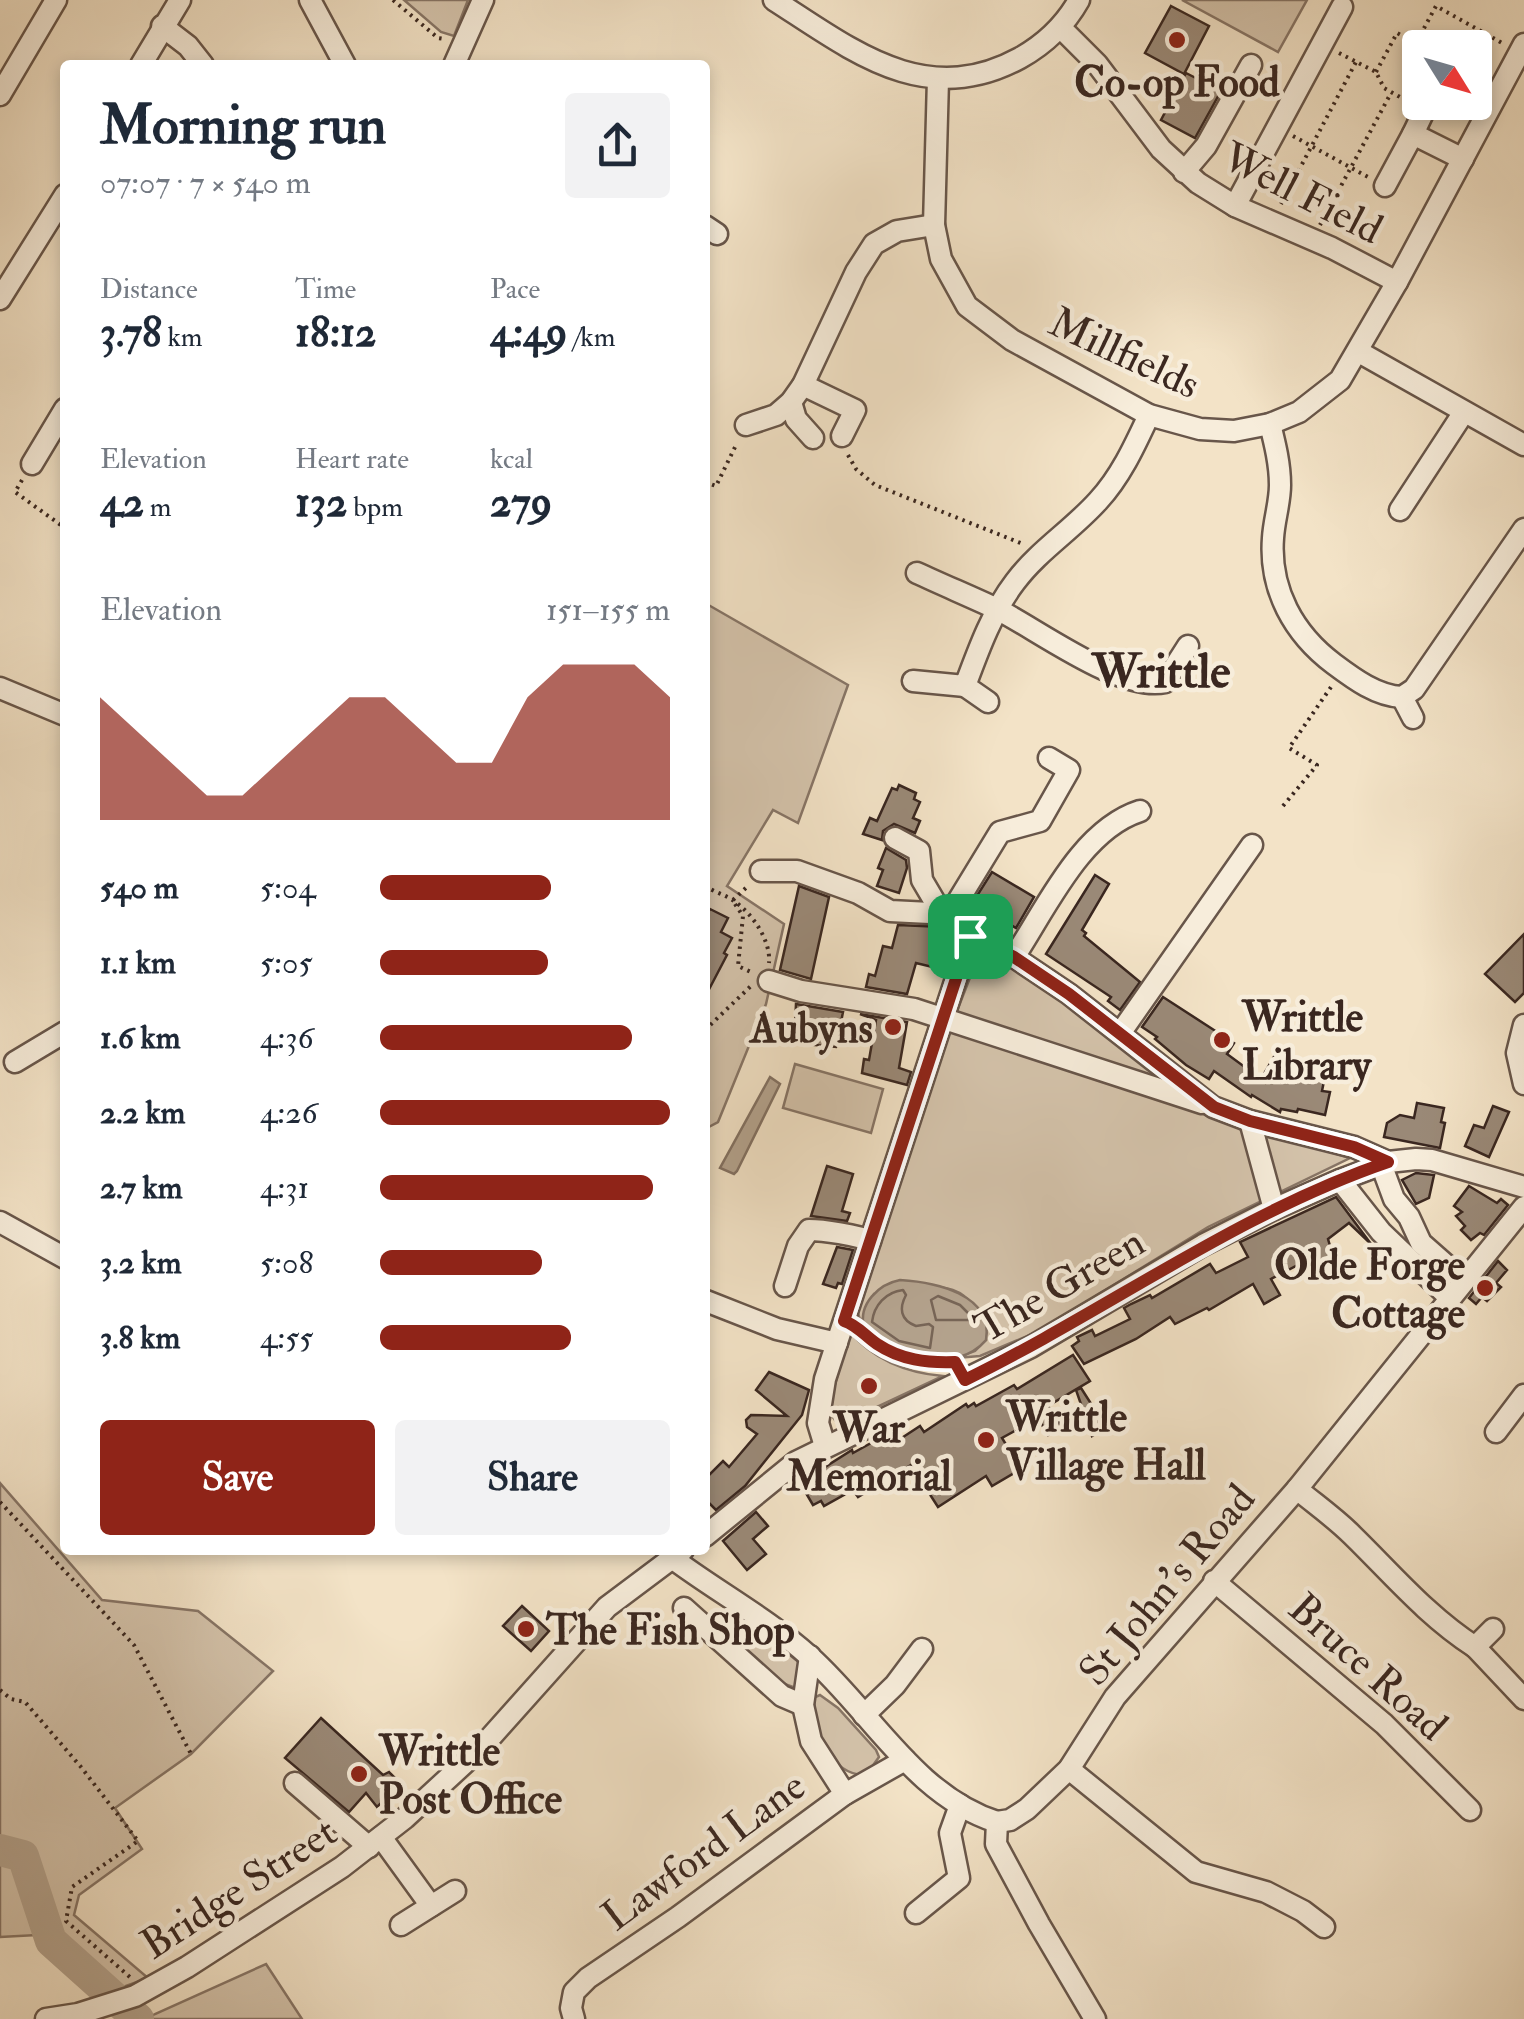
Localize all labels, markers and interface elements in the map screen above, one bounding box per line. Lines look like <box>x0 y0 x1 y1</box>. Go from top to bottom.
marker: Co-op Food <box>1166 29 1188 51</box>
north arrow <box>1402 30 1492 120</box>
map controls <box>1402 30 1492 120</box>
place label: Co-op Food <box>1074 57 1280 109</box>
text: Morning run <box>100 91 386 160</box>
button: share <box>565 93 670 198</box>
street label: Well Field <box>1212 131 1391 256</box>
text: 07:07 · 7 × 540 m <box>100 163 311 203</box>
text: Distance <box>100 272 198 307</box>
text: Time <box>295 272 356 307</box>
text: Pace <box>490 272 540 307</box>
street label: Millfields <box>1041 297 1207 411</box>
text: 3.78 <box>100 307 162 359</box>
text: 18:12 <box>295 307 376 359</box>
text: 4:49 <box>490 307 567 359</box>
text: km <box>162 320 203 355</box>
text: /km <box>567 320 615 355</box>
text: Elevation <box>100 442 207 477</box>
text: Heart rate <box>295 442 409 477</box>
text: kcal <box>490 442 533 477</box>
text: 42 <box>100 477 144 529</box>
text: 132 <box>295 477 347 529</box>
text: 279 <box>490 477 552 529</box>
text: m <box>144 490 172 525</box>
text: bpm <box>347 490 403 525</box>
text: Elevation <box>100 590 222 630</box>
text: 151–155 m <box>546 590 670 630</box>
district label: Writtle <box>1091 642 1230 702</box>
text: 540 m <box>100 868 178 908</box>
text: 5:04 <box>260 868 316 908</box>
pin <box>928 894 1013 979</box>
icon: arrive <box>943 909 998 964</box>
text: 1.1 km <box>100 943 176 983</box>
text: 5:05 <box>260 943 312 983</box>
place label: Writtle Library <box>1241 992 1372 1093</box>
place label: Aubyns <box>748 1003 873 1056</box>
marker: Aubyns <box>882 1016 904 1038</box>
text: 1.6 km <box>100 1018 181 1058</box>
text: 4:36 <box>260 1018 314 1058</box>
marker: Writtle Library <box>1211 1029 1233 1051</box>
text: 2.2 km <box>100 1093 185 1133</box>
text: 4:26 <box>260 1093 318 1133</box>
text: 2.7 km <box>100 1168 183 1208</box>
text: 4:31 <box>260 1168 309 1208</box>
street label: The Green <box>966 1216 1154 1355</box>
place label: Olde Forge Cottage <box>1274 1240 1465 1340</box>
text: 3.2 km <box>100 1243 182 1283</box>
text: 5:08 <box>260 1243 313 1283</box>
marker: Olde Forge Cottage <box>1474 1277 1496 1299</box>
text: 3.8 km <box>100 1318 180 1358</box>
text: 4:55 <box>260 1318 313 1358</box>
marker: War Memorial <box>858 1375 880 1397</box>
place label: Writtle Village Hall <box>1005 1392 1206 1492</box>
place label: War Memorial <box>786 1403 952 1503</box>
button: Save <box>100 1420 375 1535</box>
button: Share <box>395 1420 670 1535</box>
marker: Writtle Village Hall <box>975 1429 997 1451</box>
street label: St John's Road <box>1068 1474 1267 1697</box>
street label: Bruce Road <box>1278 1583 1458 1753</box>
place label: The Fish Shop <box>545 1605 795 1657</box>
marker: The Fish Shop <box>515 1618 537 1640</box>
place label: Writtle Post Office <box>378 1726 562 1826</box>
street label: Lawford Lane <box>592 1760 816 1943</box>
marker: Writtle Post Office <box>348 1763 370 1785</box>
street label: Bridge Street <box>131 1806 347 1971</box>

